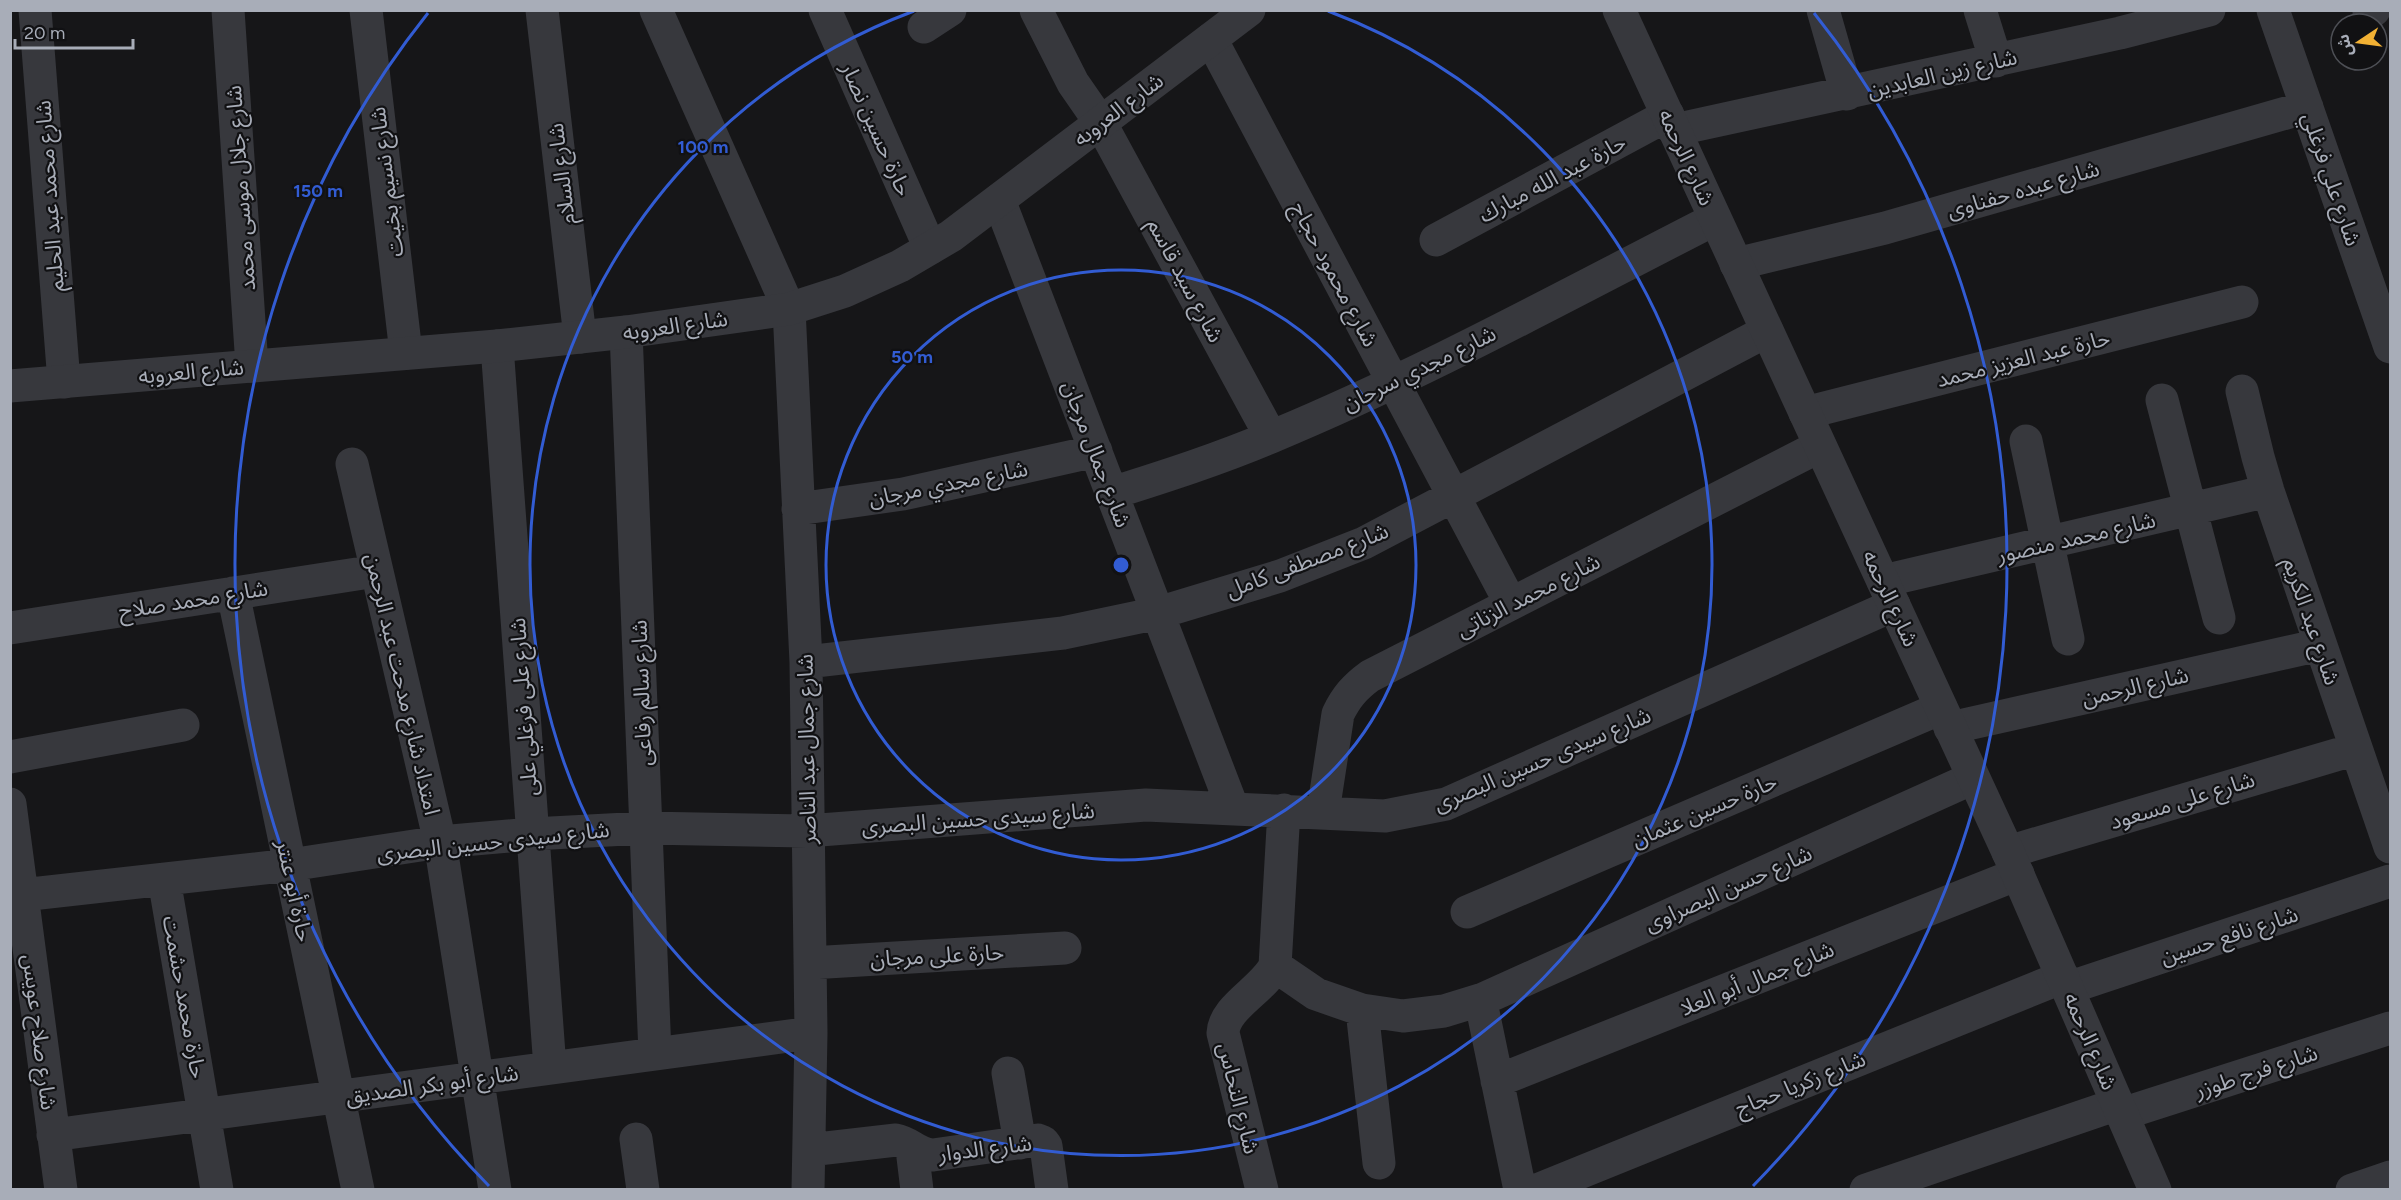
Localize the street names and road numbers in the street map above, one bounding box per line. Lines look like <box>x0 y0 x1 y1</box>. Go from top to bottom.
street label: شارع زين العابدين <box>1865 43 2020 107</box>
street label: حارة حسين نصار <box>835 57 918 200</box>
street label: شارع العروبه <box>1068 67 1171 154</box>
street label: شارع جلال موسى محمد <box>220 84 264 292</box>
street label: شارع محمد عبد الحليم <box>29 99 73 292</box>
street label: شارع نسيم بخيت <box>364 105 412 259</box>
street label: شارع الرحمه <box>1650 105 1721 211</box>
street label: شارع علي فرغلي <box>2293 109 2367 251</box>
street label: شارع السلام <box>542 121 584 226</box>
street label: حارة عبد الله مبارك <box>1474 128 1630 229</box>
street label: شارع عبده حفناوى <box>1944 155 2103 227</box>
street label: شارع محمود حجاج <box>1282 197 1384 353</box>
street label: شارع سيد قاسم <box>1139 214 1230 348</box>
street label: شارع العروبه <box>621 305 730 349</box>
street label: شارع مجدي سرحان <box>1338 320 1502 420</box>
street label: حارة عبد العزيز محمد <box>1934 324 2113 393</box>
street label: شارع العروبه <box>137 353 245 393</box>
street label: شارع جمال مرجان <box>1053 377 1137 532</box>
street label: شارع مجدي مرجان <box>866 455 1031 515</box>
street label: شارع محمد منصور <box>1993 506 2159 572</box>
street label: شارع مصطفى كامل <box>1222 517 1393 607</box>
street label: شارع الرحمه <box>1854 546 1925 652</box>
street label: شارع محمد الزناتى <box>1452 548 1606 646</box>
street label: امتداد شارع مدحت عبد الرحمن <box>356 550 446 818</box>
street label: شارع عبد الكريم <box>2274 554 2346 690</box>
street label: شارع محمد صلاح <box>116 574 270 628</box>
street label: شارع على فرغلي على <box>504 617 546 797</box>
street label: شارع سالم رفاعى <box>625 619 661 767</box>
street label: شارع جمال عبد الناصر <box>791 654 825 845</box>
street label: شارع الرحمن <box>2079 661 2192 715</box>
street label: شارع سيدى حسين البصرى <box>1429 701 1656 820</box>
street label: شارع على مسعود <box>2106 766 2259 838</box>
street label: حارة حسين عثمان <box>1627 768 1781 853</box>
street label: شارع سيدى حسين البصرى <box>860 797 1096 843</box>
street label: شارع سيدى حسين البصرى <box>375 816 611 870</box>
street label: حارة أبو عنتر <box>270 837 318 944</box>
street label: شارع حسن البصراوى <box>1640 839 1817 940</box>
street label: شارع نافع حسين <box>2157 900 2302 973</box>
street label: حارة محمد حشمت <box>157 914 212 1081</box>
street label: شارع جمال أبو العلا <box>1676 935 1839 1024</box>
street label: حارة على مرجان <box>869 939 1005 972</box>
street label: شارع صلاح عويس <box>14 953 62 1112</box>
street label: شارع الرحمه <box>2055 988 2123 1095</box>
street label: شارع فرج طوزر <box>2190 1039 2322 1107</box>
street label: شارع النحاس <box>1209 1040 1265 1157</box>
street label: شارع زكريا حجاج <box>1731 1045 1871 1125</box>
street label: شارع أبو بكر الصديق <box>344 1059 521 1113</box>
street label: شارع الدوار <box>936 1129 1034 1171</box>

